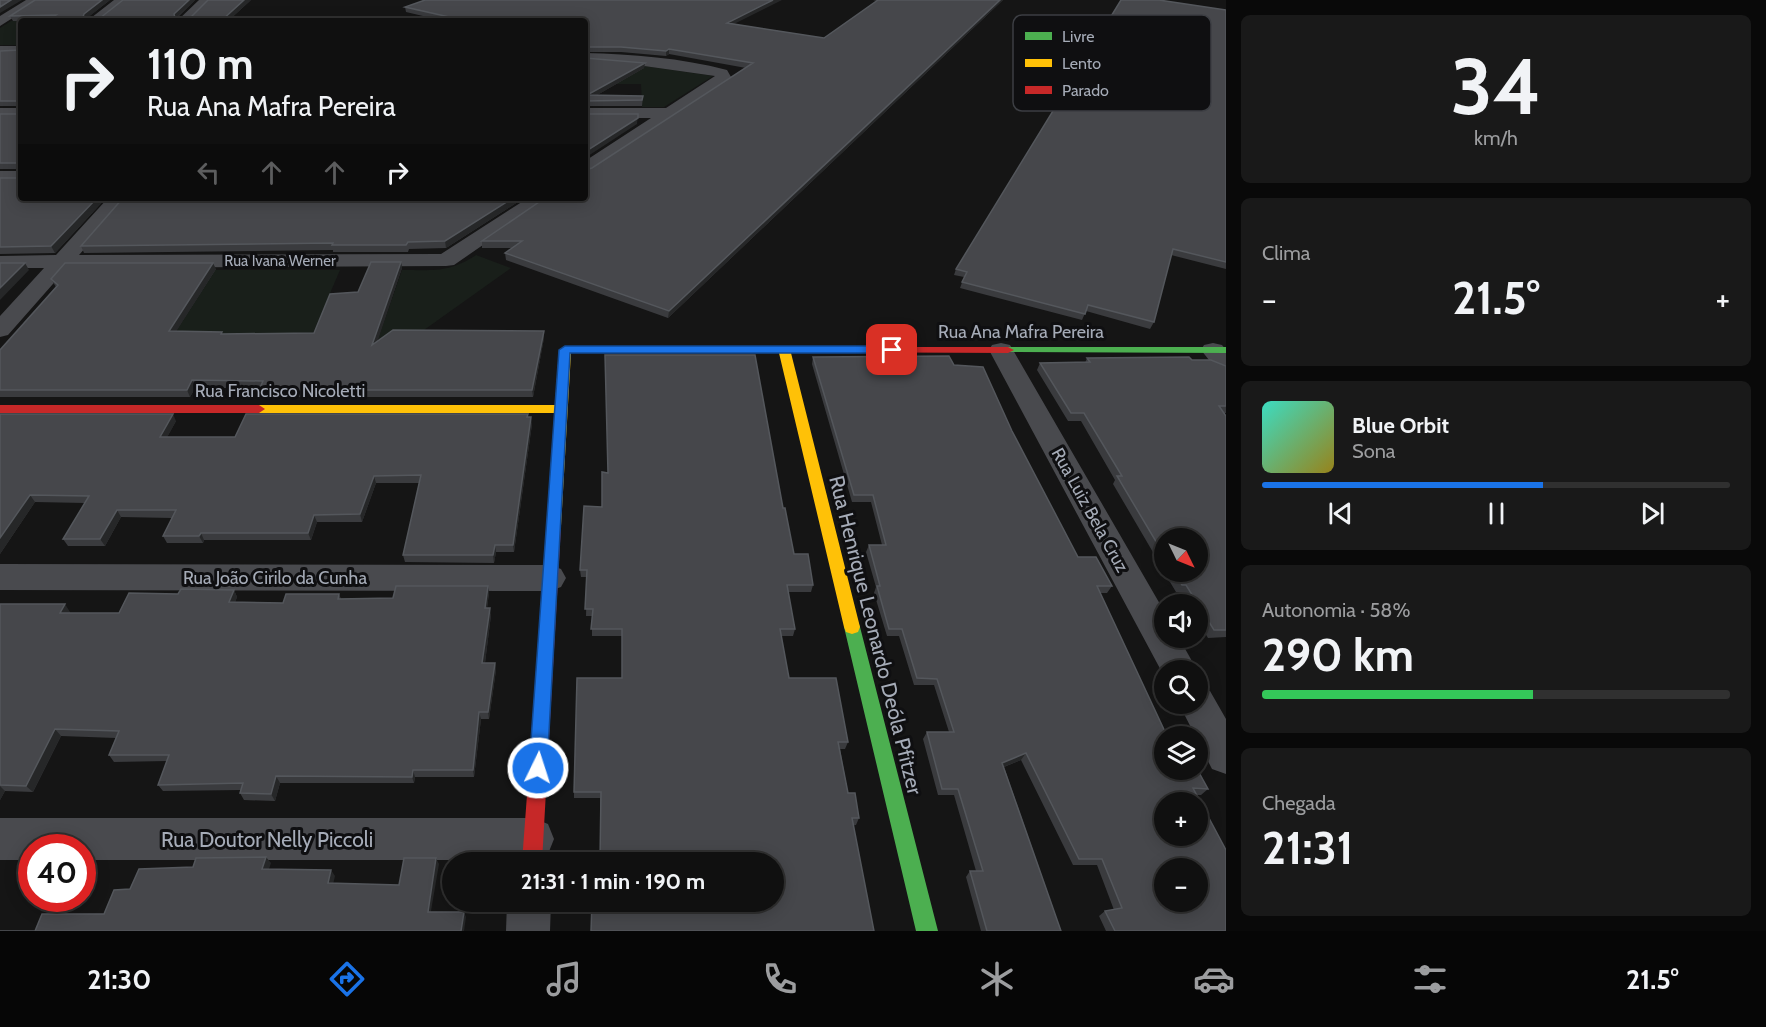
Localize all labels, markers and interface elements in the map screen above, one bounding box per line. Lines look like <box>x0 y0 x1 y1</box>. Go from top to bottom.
legend <box>1013 15 1211 111</box>
text: Livre <box>1062 27 1094 46</box>
text: 110 m <box>147 38 254 90</box>
text: 34 <box>1451 39 1541 134</box>
icon: right <box>48 42 126 120</box>
text: Lento <box>1062 54 1101 73</box>
text: Parado <box>1062 81 1109 100</box>
text: Rua Ana Mafra Pereira <box>147 90 396 123</box>
text: km/h <box>1474 126 1518 150</box>
icon: left <box>192 156 225 189</box>
icon: ahead <box>255 156 288 189</box>
icon: ahead <box>318 156 351 189</box>
icon: right <box>381 156 414 189</box>
text: Clima <box>1262 241 1310 265</box>
street label: Rua Ivana Werner <box>224 252 336 270</box>
text: 21.5° <box>1452 271 1540 325</box>
text: − <box>1262 279 1277 319</box>
text: + <box>1715 279 1730 319</box>
street label: Rua Ana Mafra Pereira <box>938 321 1104 343</box>
pin <box>866 324 917 375</box>
icon: arrive <box>875 333 908 366</box>
street label: Rua Francisco Nicoletti <box>195 380 365 402</box>
text: Blue Orbit <box>1352 412 1449 439</box>
text: Sona <box>1352 439 1395 463</box>
street label: Rua Luiz Bela Cruz <box>1047 444 1134 577</box>
street label: Rua Henrique Leonardo Deóla Pfitzer <box>824 473 928 797</box>
icon: previous <box>1324 497 1357 530</box>
icon: pause <box>1480 497 1513 530</box>
icon: next <box>1636 497 1669 530</box>
north arrow <box>1154 528 1208 582</box>
map controls <box>1154 528 1208 912</box>
street label: Rua João Cirilo da Cunha <box>183 567 367 589</box>
button: sound <box>1154 594 1208 648</box>
text: Autonomia · 58% <box>1262 598 1410 622</box>
text: 290 km <box>1262 628 1414 682</box>
button: search <box>1154 660 1208 714</box>
button: layers <box>1154 726 1208 780</box>
position arrow <box>506 736 570 800</box>
text: Chegada <box>1262 791 1336 815</box>
button: + <box>1154 792 1208 846</box>
text: 21:31 <box>1262 821 1353 875</box>
street label: Rua Doutor Nelly Piccoli <box>161 827 373 852</box>
speed limit sign: 40 <box>18 834 96 912</box>
button: − <box>1154 858 1208 912</box>
text: 21:31 · 1 min · 190 m <box>521 868 705 895</box>
icon: directions <box>326 958 368 1000</box>
icon: music <box>543 958 585 1000</box>
icon: phone <box>759 958 801 1000</box>
icon: climate <box>976 958 1018 1000</box>
icon: car <box>1193 958 1235 1000</box>
icon: filters <box>1409 958 1451 1000</box>
text: 21:30 <box>87 963 151 996</box>
text: 21.5° <box>1626 963 1679 996</box>

